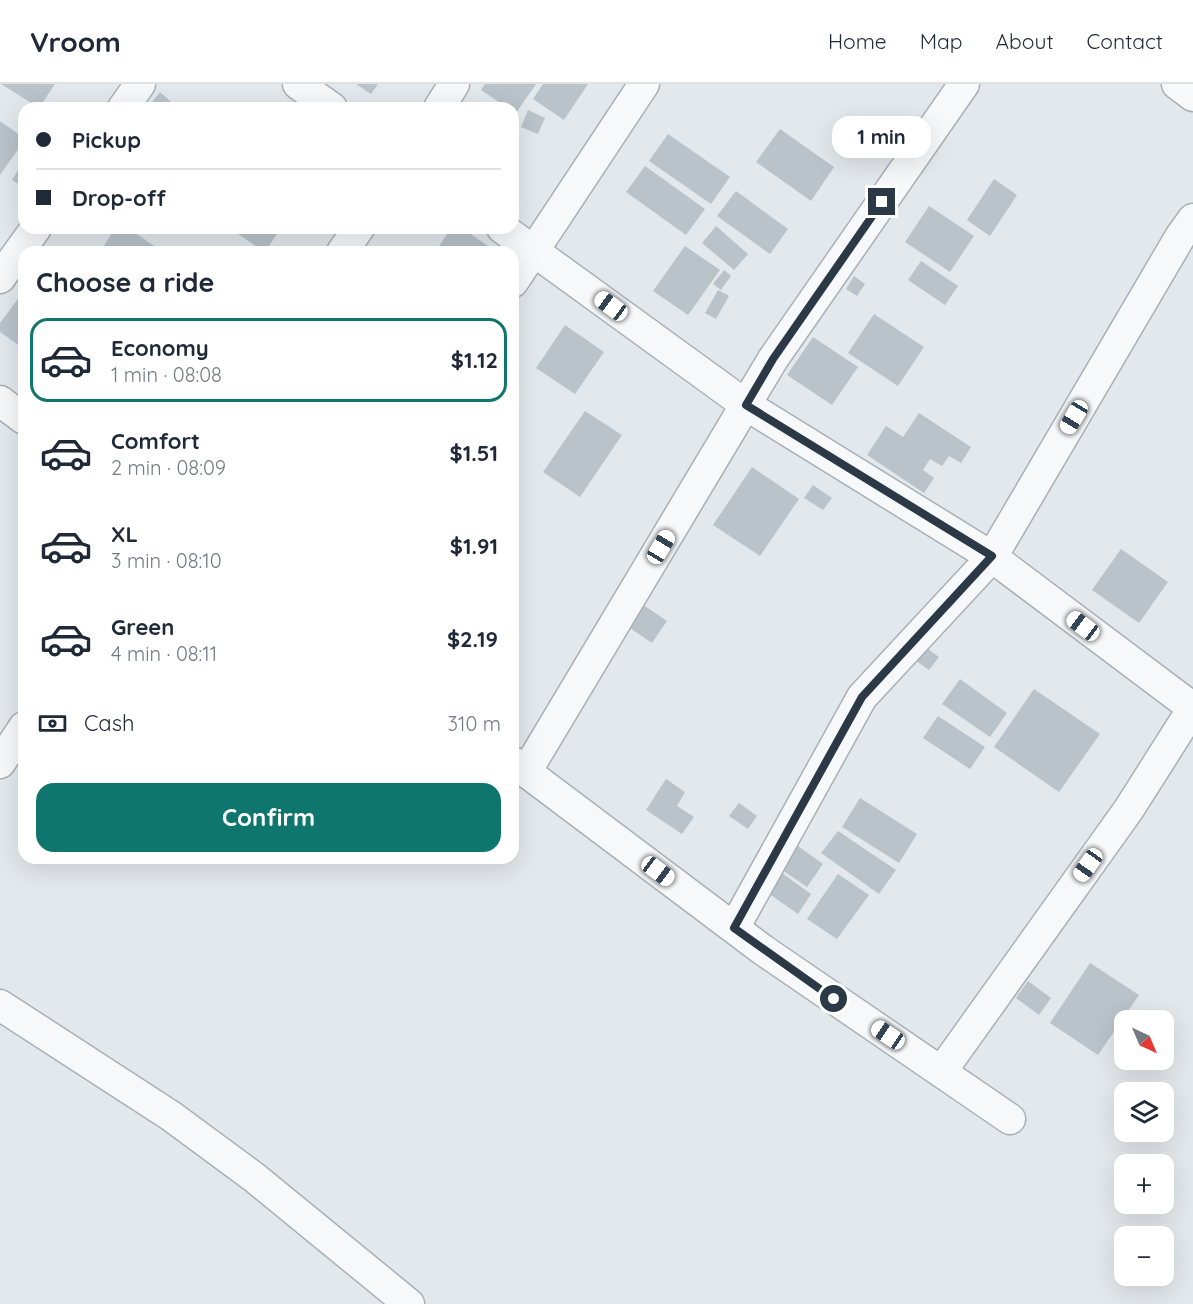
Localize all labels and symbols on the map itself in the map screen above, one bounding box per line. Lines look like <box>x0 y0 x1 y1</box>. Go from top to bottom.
callout: 1 min <box>832 115 932 157</box>
route end <box>868 188 895 215</box>
car <box>591 288 631 324</box>
car <box>1057 397 1091 437</box>
car <box>644 527 678 567</box>
car <box>1063 608 1103 644</box>
car <box>1070 845 1106 885</box>
car <box>638 853 678 889</box>
route start <box>820 985 847 1012</box>
north arrow <box>1114 1010 1174 1070</box>
car <box>868 1017 908 1053</box>

